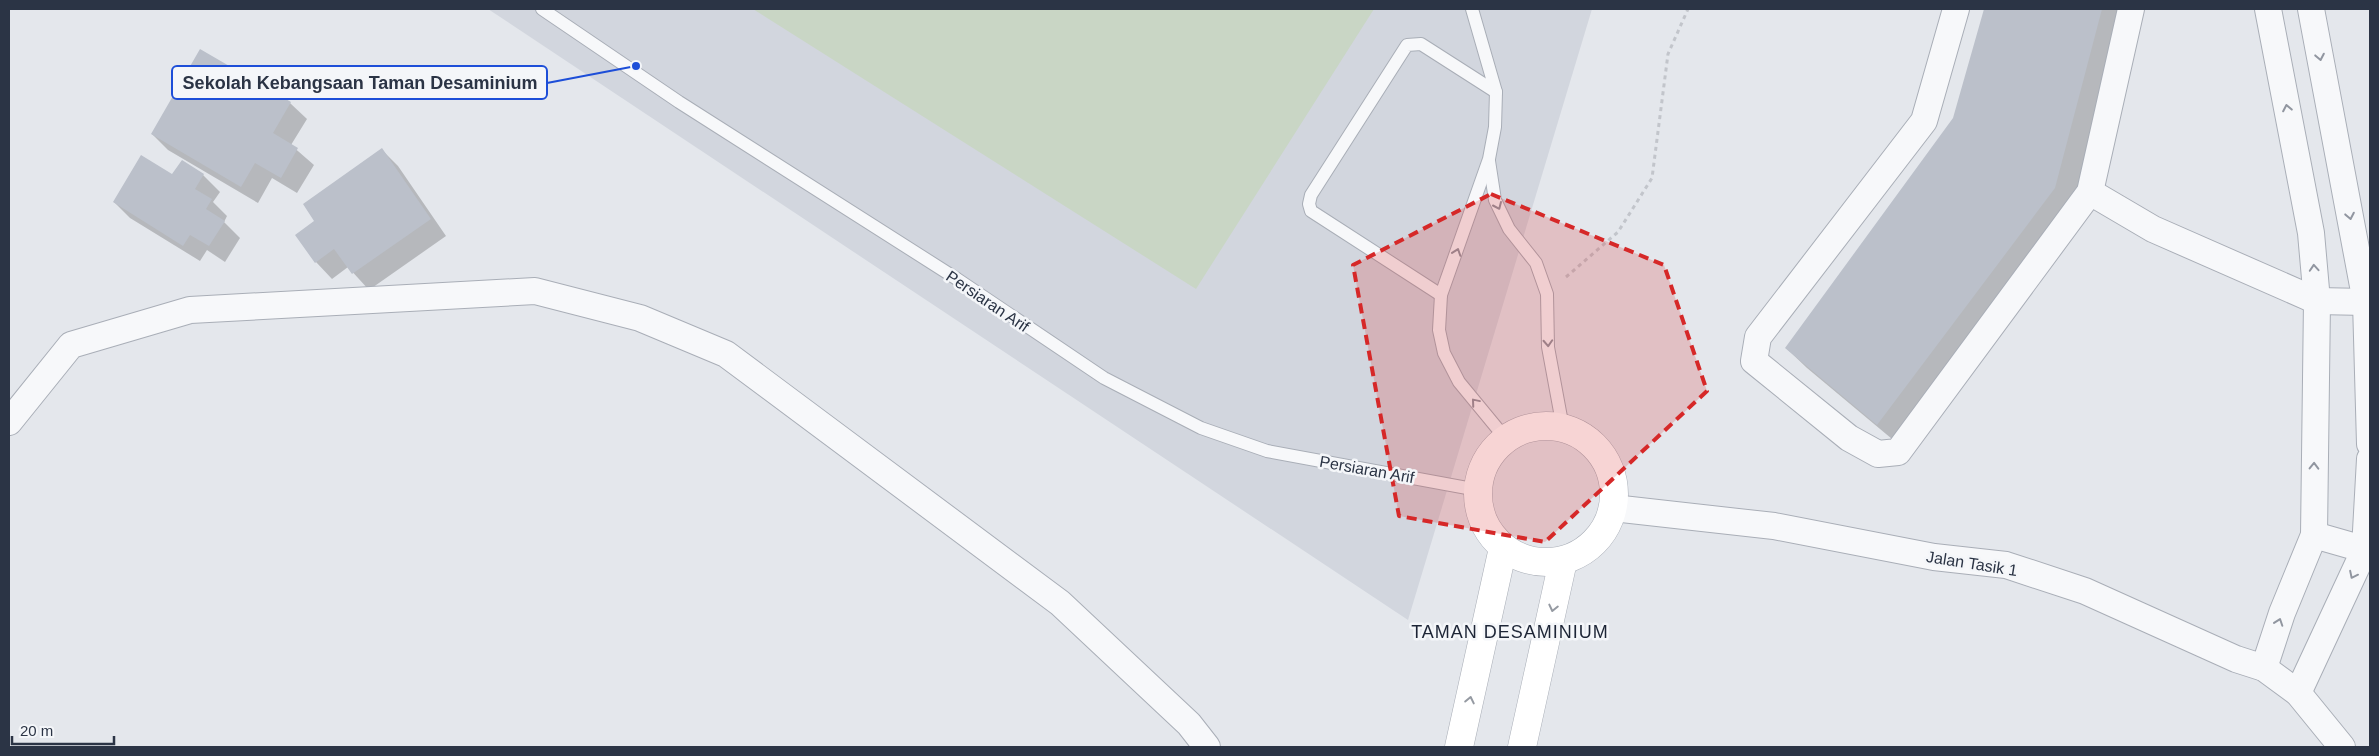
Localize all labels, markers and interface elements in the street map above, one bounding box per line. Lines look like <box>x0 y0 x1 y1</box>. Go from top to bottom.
one-way arrow <box>2315 52 2325 61</box>
callout: Sekolah Kebangsaan Taman Desaminium <box>172 66 547 99</box>
text: Sekolah Kebangsaan Taman Desaminium <box>183 73 537 93</box>
one-way arrow <box>2283 104 2293 113</box>
one-way arrow <box>1492 201 1503 210</box>
one-way arrow <box>2344 212 2354 221</box>
one-way arrow <box>1451 248 1461 257</box>
one-way arrow <box>2309 264 2320 272</box>
street label: Persiaran Arif <box>943 268 1033 336</box>
one-way arrow <box>1543 339 1554 347</box>
one-way arrow <box>1472 398 1481 407</box>
street label: Persiaran Arif <box>1318 453 1416 486</box>
one-way arrow <box>2309 462 2319 470</box>
street label: Jalan Tasik 1 <box>1925 548 2019 579</box>
one-way arrow <box>2349 570 2359 579</box>
one-way arrow <box>1548 604 1559 613</box>
one-way arrow <box>2274 618 2284 626</box>
district label: TAMAN DESAMINIUM <box>1411 622 1609 642</box>
one-way arrow <box>1464 695 1475 704</box>
scale bar <box>12 714 115 746</box>
text: 20 m <box>20 722 53 739</box>

